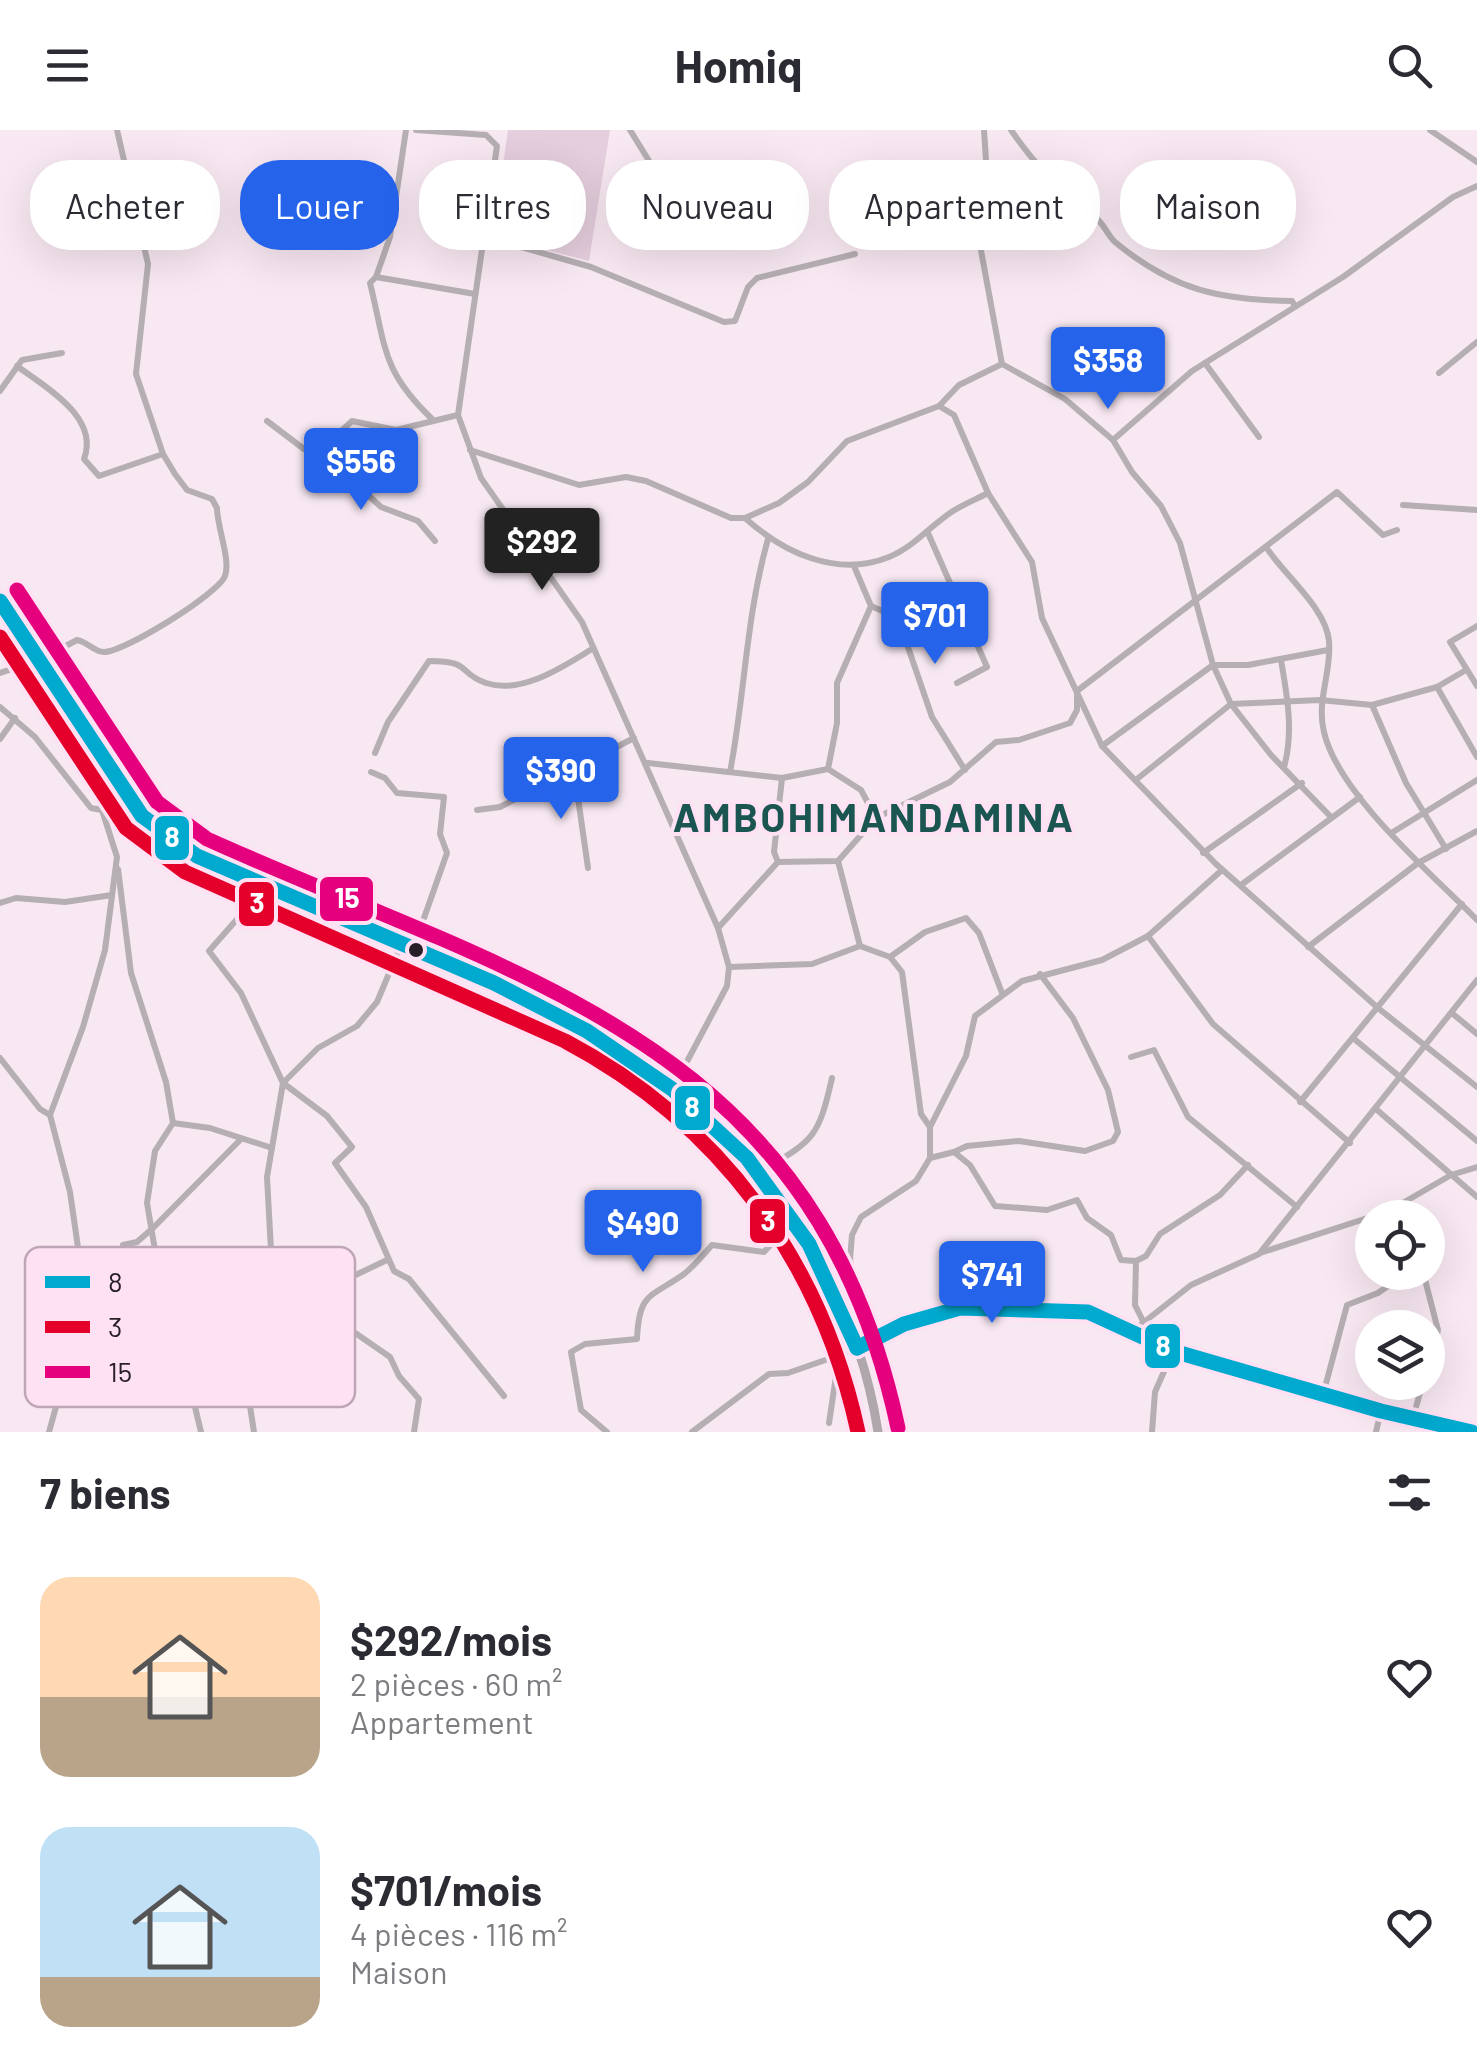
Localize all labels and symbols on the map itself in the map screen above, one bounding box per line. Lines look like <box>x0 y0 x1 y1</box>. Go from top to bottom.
pin: $358 <box>1049 327 1167 412</box>
pin: $556 <box>302 428 420 513</box>
pin: $292 <box>483 508 601 593</box>
pin: $701 <box>876 582 994 667</box>
pin: $390 <box>502 737 620 822</box>
district label: AMBOHIMANDAMINA <box>673 792 1075 840</box>
line badge: 8 <box>153 814 191 862</box>
text: 8 <box>164 819 180 853</box>
line badge: 15 <box>318 875 375 923</box>
line badge: 3 <box>237 880 276 928</box>
text: 15 <box>334 880 360 914</box>
text: 3 <box>249 885 265 919</box>
unlabelled marker <box>406 940 426 960</box>
line badge: 8 <box>673 1084 712 1132</box>
text: 8 <box>684 1089 700 1123</box>
pin: $490 <box>584 1190 702 1275</box>
line badge: 3 <box>748 1197 787 1245</box>
text: 3 <box>760 1203 776 1237</box>
pin: $741 <box>933 1241 1051 1326</box>
legend <box>25 1247 355 1407</box>
text: 8 <box>108 1264 123 1298</box>
text: 3 <box>108 1309 122 1343</box>
line badge: 8 <box>1143 1322 1182 1370</box>
text: 8 <box>1155 1328 1171 1362</box>
text: 15 <box>108 1354 132 1388</box>

